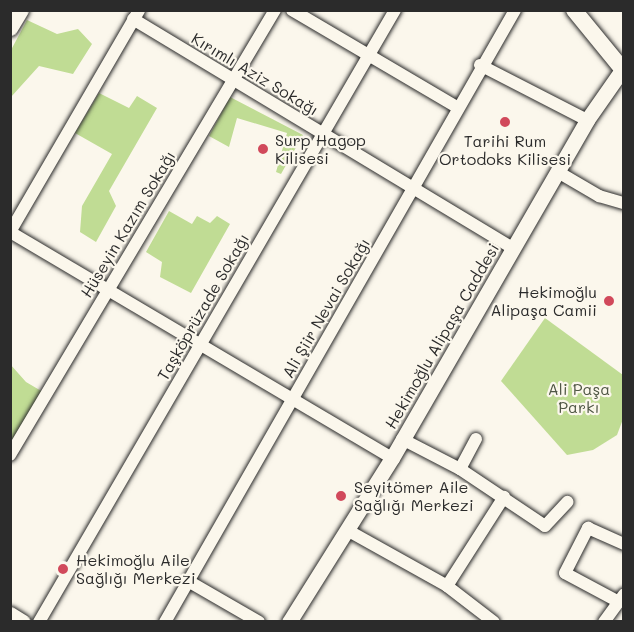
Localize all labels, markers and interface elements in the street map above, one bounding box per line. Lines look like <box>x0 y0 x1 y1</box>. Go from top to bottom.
street label: Kırımlı Aziz Sokağı <box>188 28 322 120</box>
marker: Tarihi Rum Ortodoks Kilisesi <box>498 115 512 129</box>
place label: Surp Hagop Kilisesi <box>275 130 366 168</box>
place label: Tarihi Rum Ortodoks Kilisesi <box>439 131 571 169</box>
marker: Surp Hagop Kilisesi <box>256 142 270 156</box>
street label: Hüseyin Kazım Sokağı <box>77 147 179 301</box>
street label: Taşköprüzade Sokağı <box>153 230 253 384</box>
street label: Ali Şiir Nevai Sokağı <box>278 235 374 381</box>
street label: Hekimoğlu Alipaşa Caddesi <box>381 240 503 432</box>
place label: Hekimoğlu Alipaşa Camii <box>490 282 597 320</box>
marker: Hekimoğlu Alipaşa Camii <box>602 294 616 308</box>
park label: Ali Paşa Parkı <box>548 379 610 417</box>
place label: Seyitömer Aile Sağlığı Merkezi <box>354 477 474 515</box>
marker: Seyitömer Aile Sağlığı Merkezi <box>332 487 350 505</box>
place label: Hekimoğlu Aile Sağlığı Merkezi <box>76 550 196 588</box>
marker: Hekimoğlu Aile Sağlığı Merkezi <box>54 560 72 578</box>

